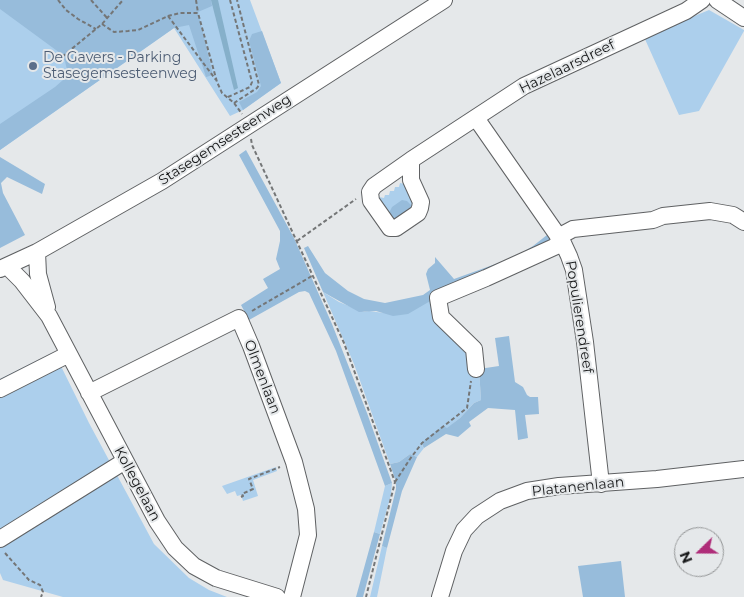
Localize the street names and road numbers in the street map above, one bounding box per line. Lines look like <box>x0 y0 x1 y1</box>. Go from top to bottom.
street label: Hazelaarsdreef <box>516 37 618 97</box>
street label: Stasegemsesteenweg <box>156 91 294 189</box>
street label: Populierendreef <box>562 260 596 374</box>
street label: Olmenlaan <box>240 338 284 416</box>
street label: Kollegelaan <box>110 444 164 524</box>
street label: Platanenlaan <box>531 474 625 500</box>

